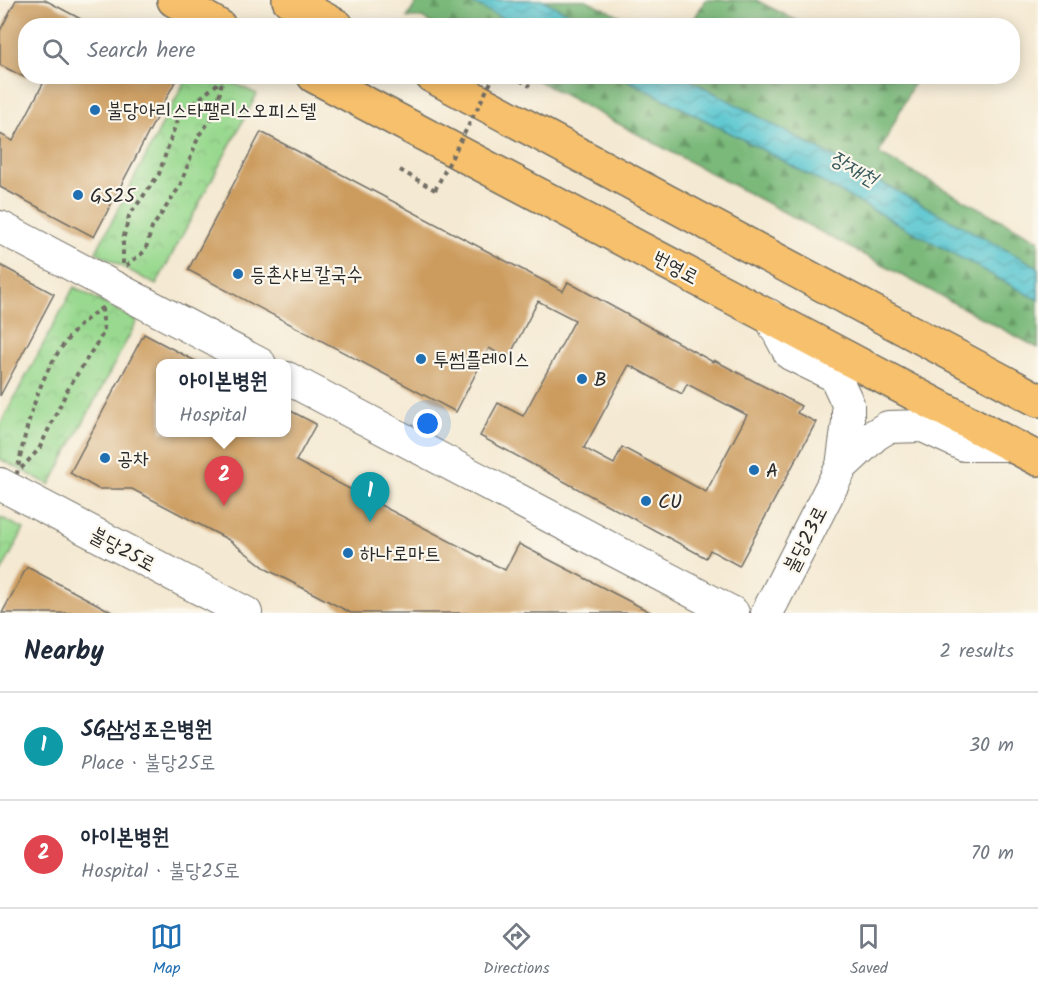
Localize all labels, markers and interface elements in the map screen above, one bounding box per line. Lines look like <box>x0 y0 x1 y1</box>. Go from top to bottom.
search box <box>18 18 1020 84</box>
text: Search here <box>87 34 195 69</box>
icon: search <box>39 35 72 68</box>
place label: 불당아리스타팰리스오피스텔 <box>107 96 316 128</box>
marker: 불당아리스타팰리스오피스텔 <box>88 103 102 117</box>
water label: 장재천 <box>823 142 885 197</box>
place label: GS25 <box>90 181 136 213</box>
marker: GS25 <box>71 188 85 202</box>
street label: 번영로 <box>646 243 704 294</box>
place label: 등촌샤브칼국수 <box>250 260 363 292</box>
marker: 등촌샤브칼국수 <box>231 267 245 281</box>
place label: 투썸플레이스 <box>433 345 530 377</box>
marker: 투썸플레이스 <box>414 352 428 366</box>
popup <box>156 359 291 437</box>
text: 아이본병원 <box>179 365 268 400</box>
place label: B <box>594 365 607 397</box>
marker: B <box>575 372 589 386</box>
text: Hospital <box>179 400 247 432</box>
your location <box>413 409 442 438</box>
place label: 공차 <box>117 444 149 476</box>
marker: 공차 <box>98 451 112 465</box>
pin: 2 <box>204 456 244 506</box>
place label: A <box>766 456 778 488</box>
marker: A <box>747 463 761 477</box>
pin: 1 <box>350 472 389 522</box>
place label: CU <box>658 487 682 519</box>
marker: CU <box>639 494 653 508</box>
street label: 불당23로 <box>776 501 837 579</box>
street label: 불당25로 <box>83 520 161 581</box>
place label: 하나로마트 <box>360 539 440 571</box>
marker: 하나로마트 <box>341 546 355 560</box>
text: Nearby <box>24 631 104 673</box>
text: 2 results <box>939 636 1014 668</box>
text: SG삼성조은병원 <box>81 713 213 748</box>
text: 1 <box>40 730 47 762</box>
text: 30 m <box>969 730 1014 762</box>
text: Place · 불당25로 <box>81 748 215 780</box>
text: 아이본병원 <box>81 821 170 856</box>
text: 2 <box>38 838 49 870</box>
text: 70 m <box>971 838 1014 870</box>
text: Hospital · 불당25로 <box>81 856 240 888</box>
tab: Map <box>150 920 183 981</box>
tab: Directions <box>483 920 550 981</box>
tab: Saved <box>850 920 888 981</box>

